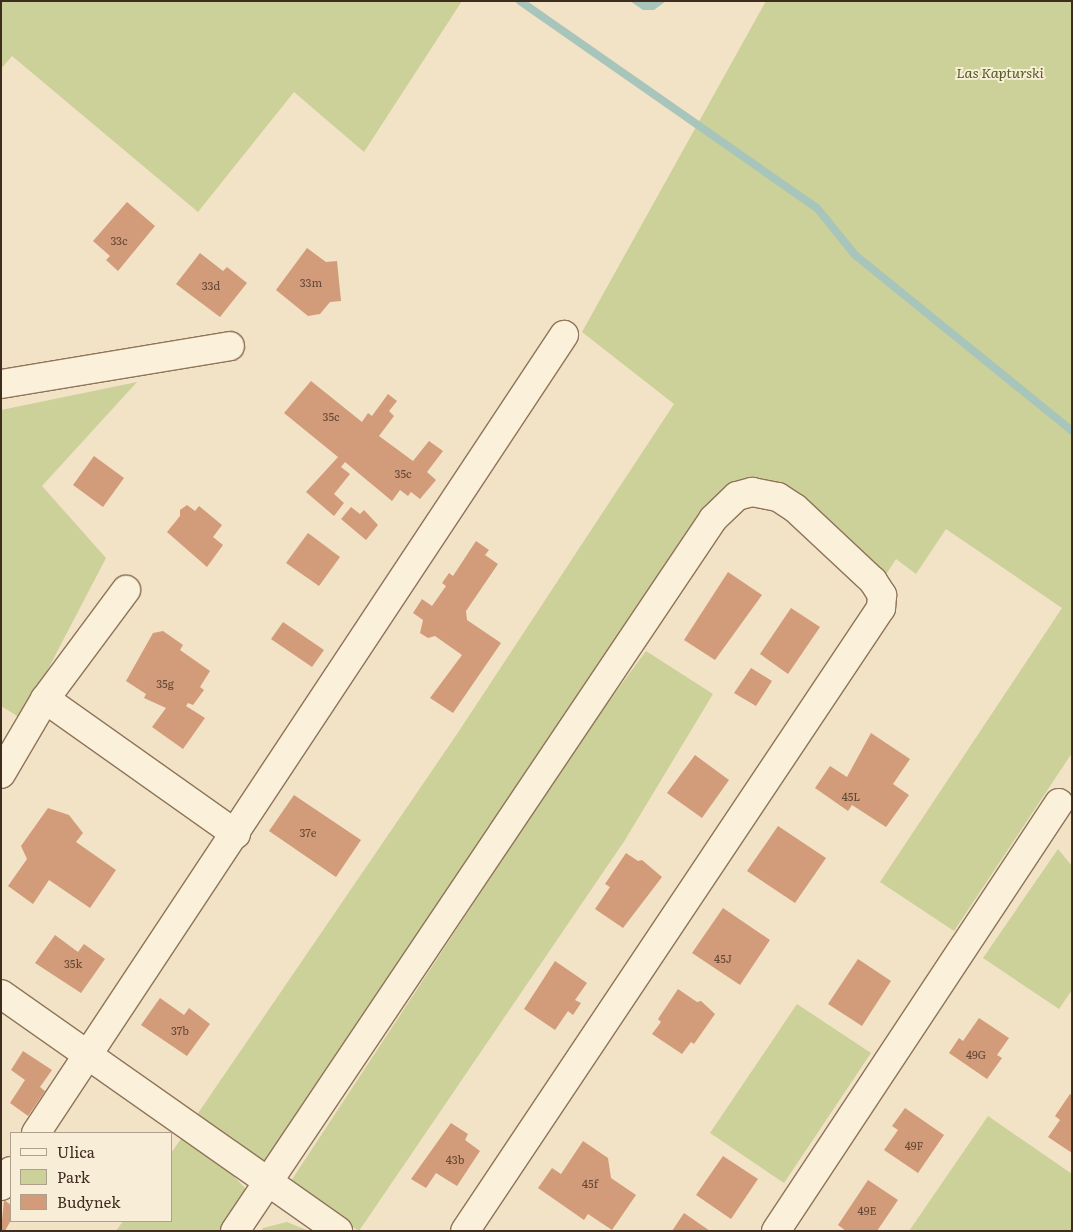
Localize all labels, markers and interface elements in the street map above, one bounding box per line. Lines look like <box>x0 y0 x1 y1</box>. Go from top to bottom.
park label: Las Kapturski <box>956 64 1044 80</box>
house number: 33c <box>110 233 128 247</box>
house number: 33m <box>300 275 322 289</box>
house number: 33d <box>202 278 220 292</box>
house number: 35c <box>323 409 339 423</box>
house number: 35c <box>395 466 411 480</box>
house number: 35g <box>156 676 174 690</box>
house number: 45L <box>842 789 860 803</box>
house number: 37e <box>300 825 316 839</box>
house number: 45J <box>714 951 732 965</box>
house number: 35k <box>64 956 82 970</box>
house number: 37b <box>171 1023 189 1037</box>
house number: 49G <box>966 1047 986 1061</box>
legend <box>10 1132 172 1222</box>
house number: 49F <box>905 1138 923 1152</box>
text: Ulica <box>57 1140 95 1163</box>
house number: 43b <box>446 1152 464 1166</box>
text: Park <box>57 1165 90 1188</box>
house number: 45f <box>582 1176 598 1190</box>
text: Budynek <box>57 1190 120 1213</box>
house number: 49E <box>858 1203 876 1217</box>

